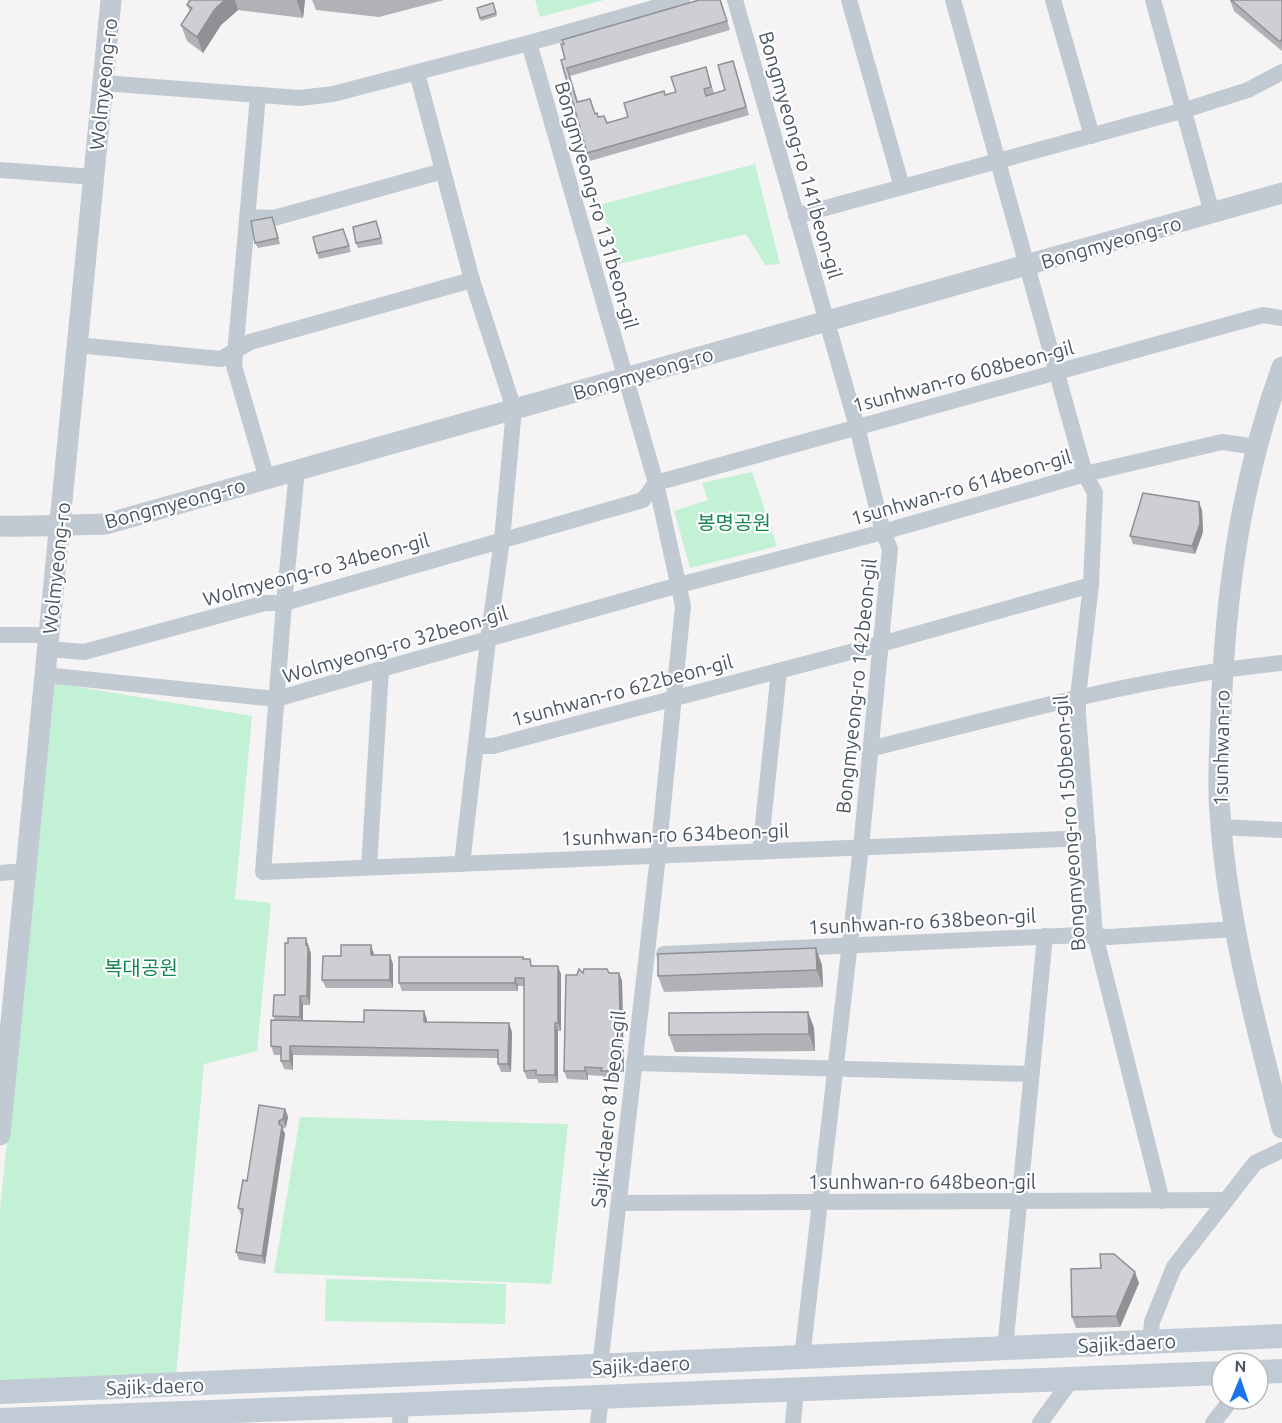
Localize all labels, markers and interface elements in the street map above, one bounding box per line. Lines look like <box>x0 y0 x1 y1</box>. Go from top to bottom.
street label: Wolmyeong-ro <box>85 17 121 151</box>
street label: Bongmyeong-ro 141beon-gil <box>755 29 847 281</box>
street label: Bongmyeong-ro 131beon-gil <box>551 79 643 331</box>
street label: Bongmyeong-ro <box>1038 211 1184 273</box>
street label: 1sunhwan-ro 608beon-gil <box>850 335 1076 417</box>
street label: Bongmyeong-ro <box>570 342 716 404</box>
street label: 1sunhwan-ro 614beon-gil <box>848 445 1074 529</box>
street label: Bongmyeong-ro <box>102 473 248 533</box>
street label: Wolmyeong-ro <box>38 501 74 635</box>
park label: 봉명공원 <box>697 511 771 534</box>
street label: Wolmyeong-ro 34beon-gil <box>200 528 432 610</box>
street label: Bongmyeong-ro 142beon-gil <box>831 557 881 815</box>
street label: Wolmyeong-ro 32beon-gil <box>280 601 510 687</box>
street label: 1sunhwan-ro 622beon-gil <box>509 649 735 731</box>
street label: 1sunhwan-ro <box>1208 690 1234 806</box>
street label: Bongmyeong-ro 150beon-gil <box>1049 694 1089 952</box>
street label: 1sunhwan-ro 634beon-gil <box>561 819 789 849</box>
street label: 1sunhwan-ro 638beon-gil <box>807 904 1037 938</box>
park label: 복대공원 <box>104 956 178 979</box>
street label: Sajik-daero 81beon-gil <box>586 1009 630 1209</box>
street label: 1sunhwan-ro 648beon-gil <box>808 1170 1036 1193</box>
street label: Sajik-daero <box>1077 1329 1177 1357</box>
street label: Sajik-daero <box>591 1351 691 1379</box>
north arrow <box>1210 1351 1270 1411</box>
text: N <box>1234 1357 1247 1375</box>
street label: Sajik-daero <box>105 1373 205 1399</box>

